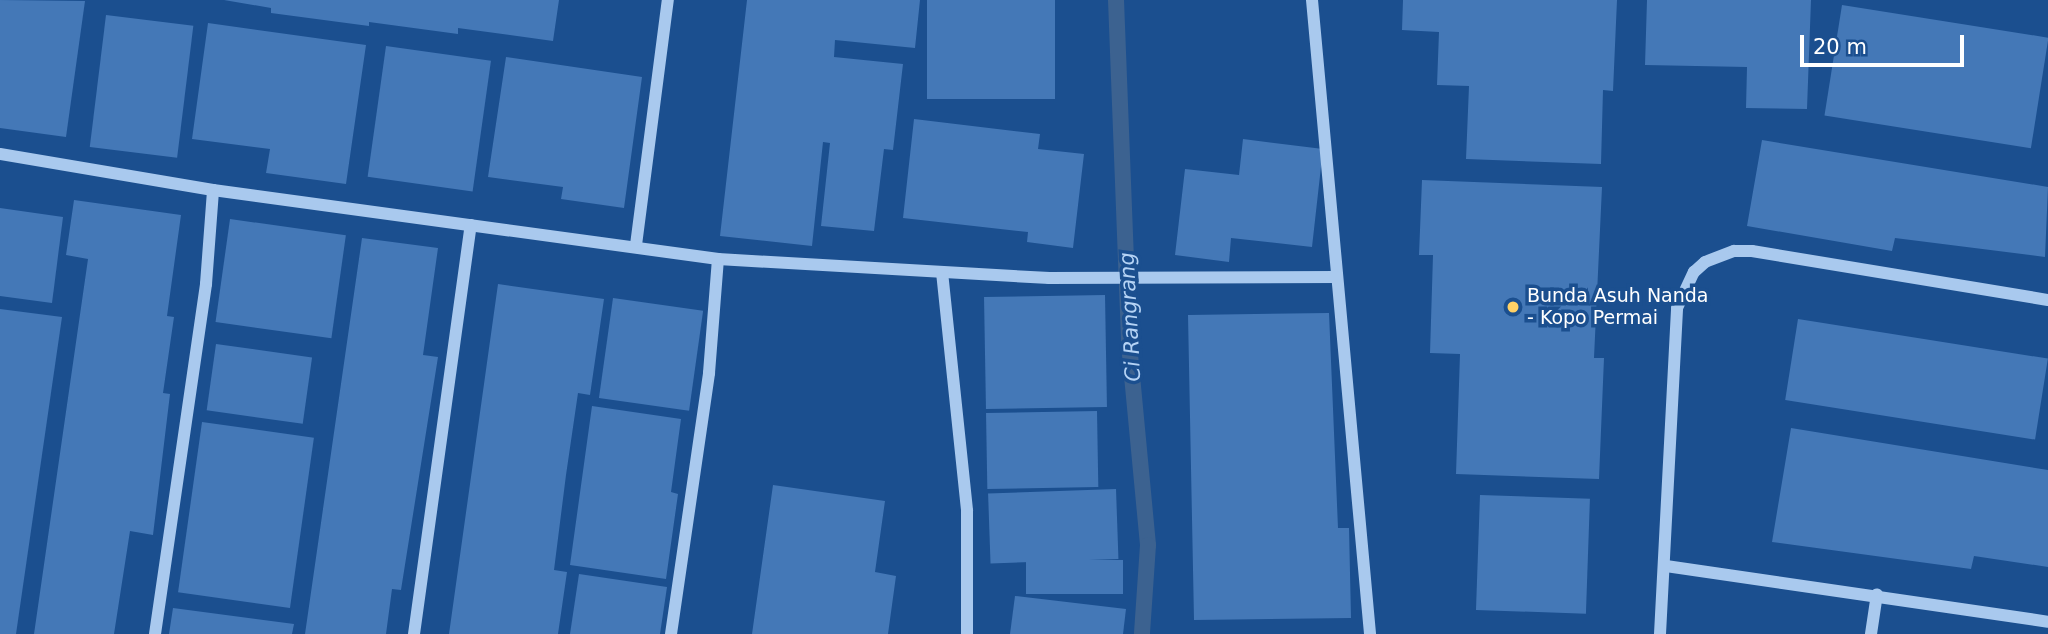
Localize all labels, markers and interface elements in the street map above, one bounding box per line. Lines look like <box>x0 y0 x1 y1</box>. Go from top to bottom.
scale bar <box>1803 21 1968 65</box>
text: 20 m <box>1813 35 1867 59</box>
water label: Ci Rangrang <box>1114 252 1146 382</box>
place label: Bunda Asuh Nanda - Kopo Permai <box>1527 285 1708 329</box>
marker: Bunda Asuh Nanda - Kopo Permai <box>1505 299 1521 315</box>

